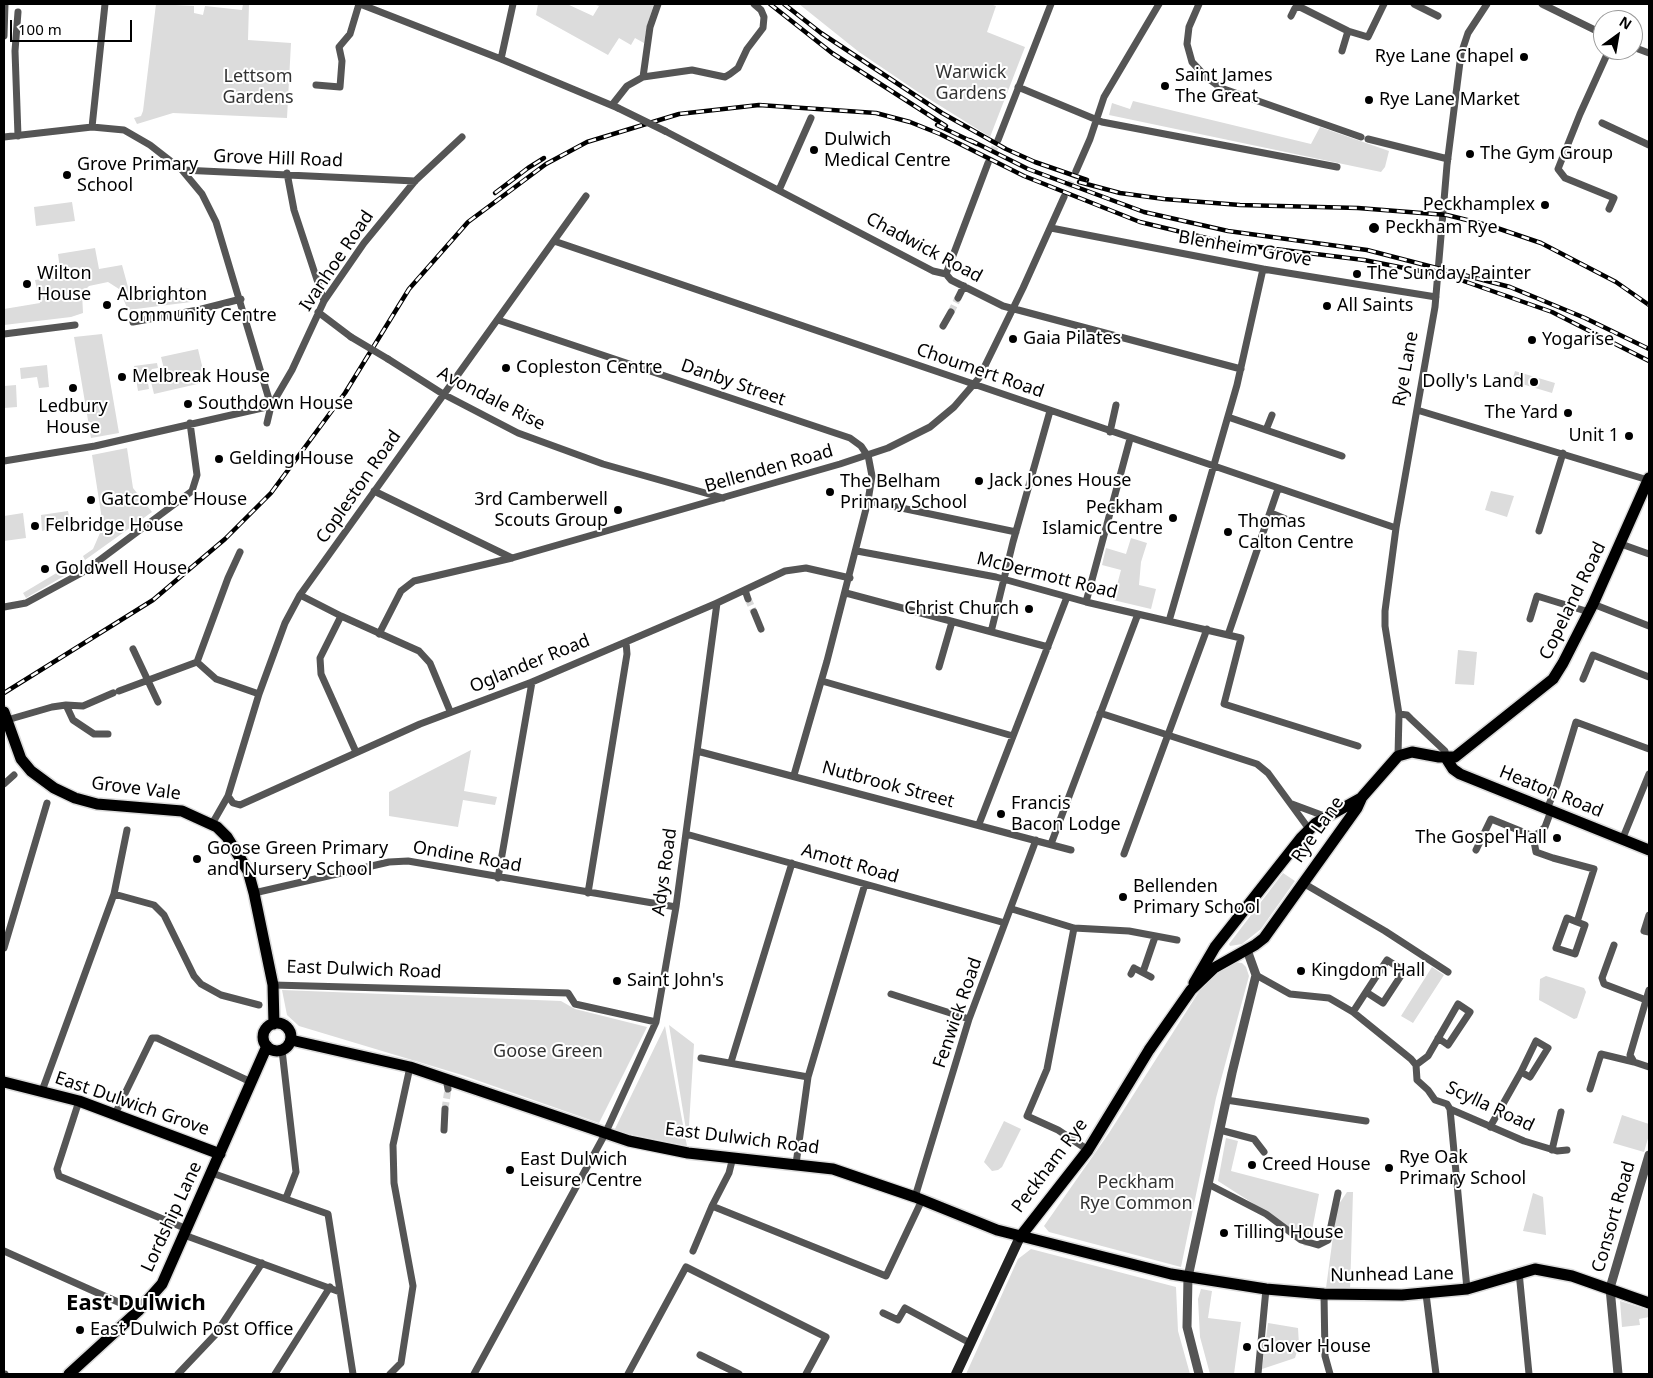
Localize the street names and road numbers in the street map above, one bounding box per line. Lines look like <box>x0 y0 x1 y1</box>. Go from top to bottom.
street label: Grove Hill Road <box>213 146 343 172</box>
street label: Ivanhoe Road <box>295 207 379 315</box>
street label: Chadwick Road <box>862 208 986 288</box>
street label: Blenheim Grove <box>1177 227 1313 271</box>
street label: Rye Lane <box>1389 330 1423 408</box>
street label: Choumert Road <box>913 339 1047 403</box>
street label: Danby Street <box>678 355 788 411</box>
street label: Avondale Rise <box>434 363 548 435</box>
street label: Copleston Road <box>312 426 406 548</box>
street label: Bellenden Road <box>702 440 836 498</box>
street label: Copeland Road <box>1535 539 1611 663</box>
street label: McDermott Road <box>974 548 1120 604</box>
street label: Oglander Road <box>467 630 593 698</box>
street label: Nutbrook Street <box>820 757 956 813</box>
street label: Heaton Road <box>1496 761 1606 823</box>
street label: Grove Vale <box>90 773 182 805</box>
street label: Rye Lane <box>1287 793 1349 867</box>
street label: Adys Road <box>648 827 682 917</box>
street label: Ondine Road <box>411 837 523 877</box>
street label: Amott Road <box>799 840 901 888</box>
street label: Fenwick Road <box>929 955 987 1071</box>
street label: East Dulwich Road <box>286 956 442 984</box>
street label: East Dulwich Grove <box>52 1067 212 1141</box>
street label: Scylla Road <box>1442 1077 1538 1137</box>
street label: Peckham Rye <box>1008 1115 1092 1217</box>
street label: East Dulwich Road <box>664 1119 820 1159</box>
street label: Lordship Lane <box>137 1158 207 1276</box>
street label: Consort Road <box>1588 1159 1640 1275</box>
street label: Nunhead Lane <box>1330 1263 1454 1287</box>

